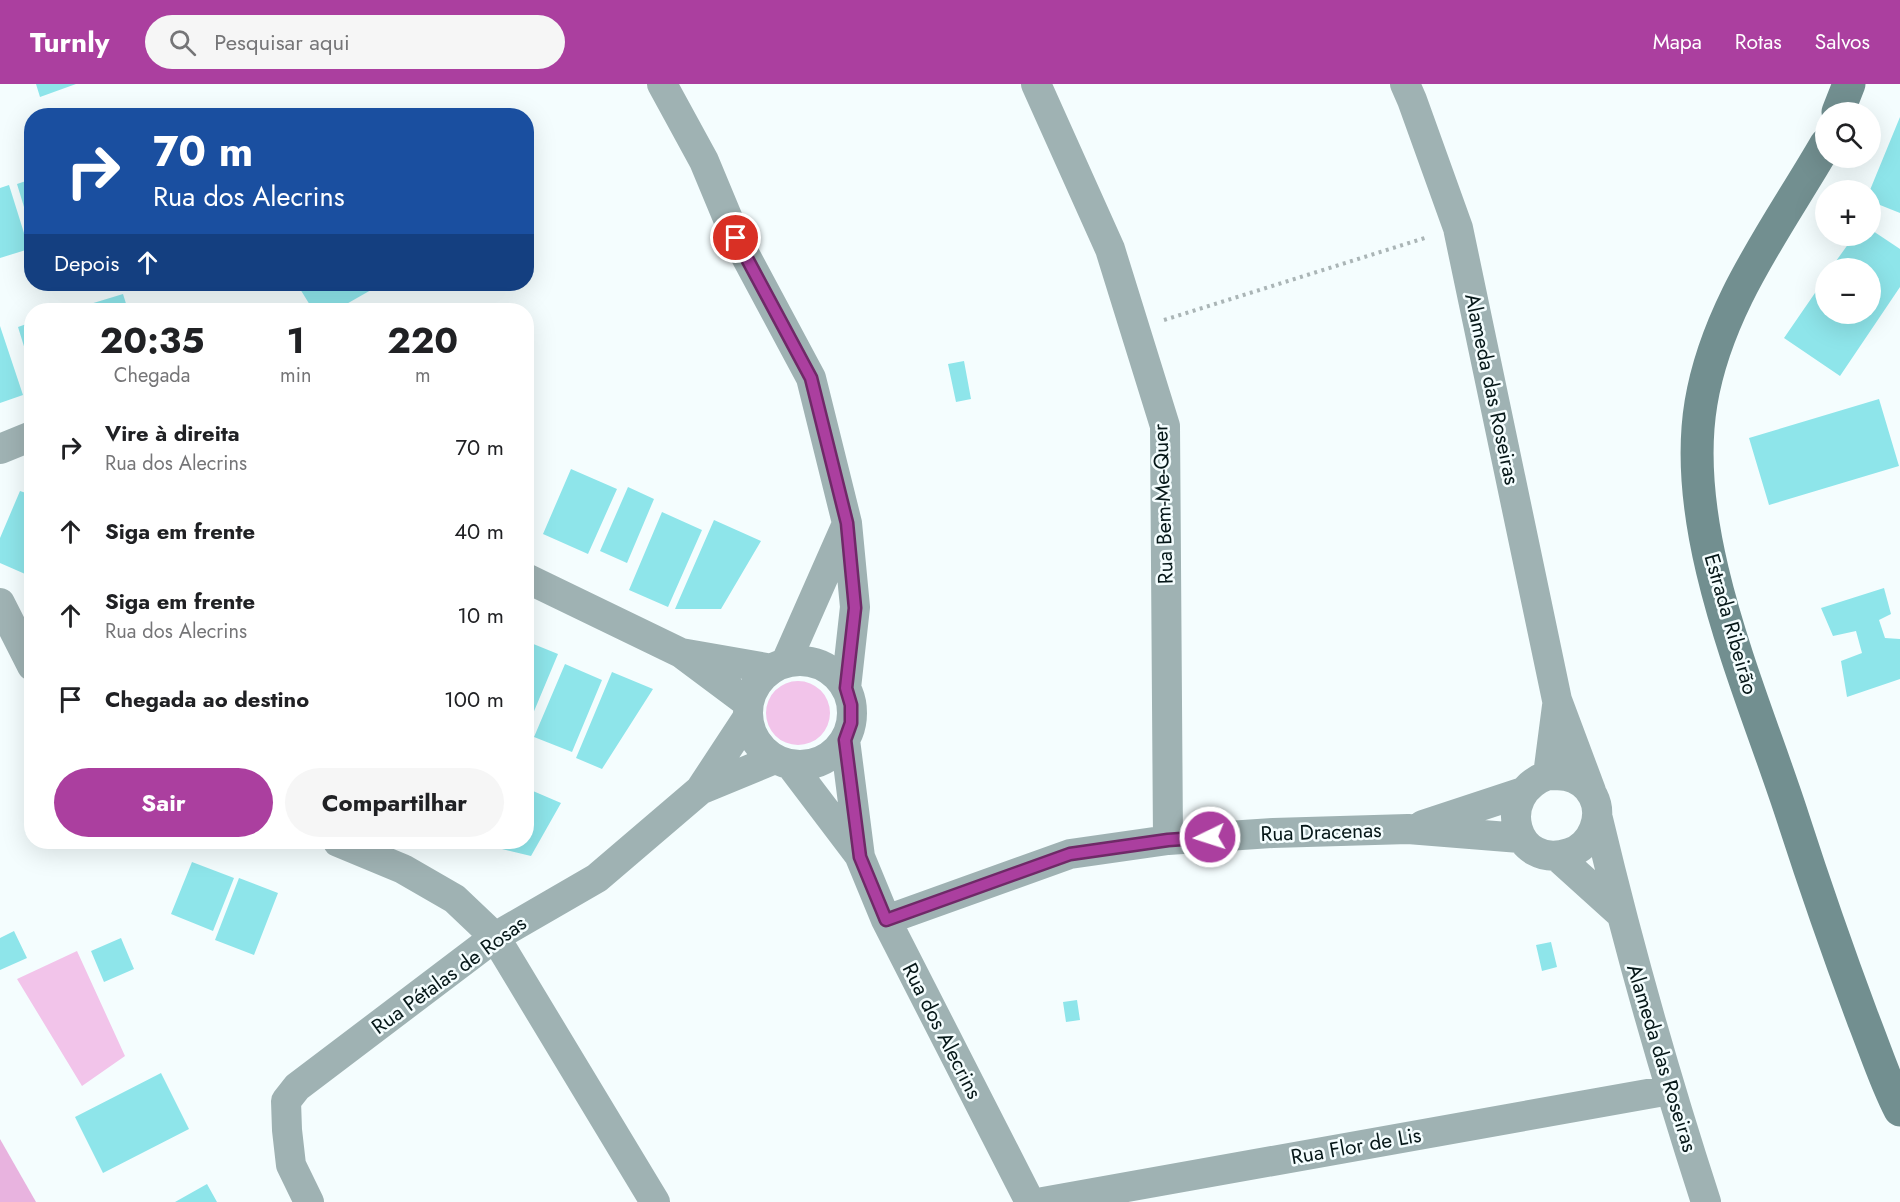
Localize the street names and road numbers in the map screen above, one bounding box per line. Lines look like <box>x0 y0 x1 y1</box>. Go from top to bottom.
street label: Alameda das Roseiras <box>1457 291 1527 487</box>
street label: Rua Bem-Me-Quer <box>1145 423 1181 585</box>
street label: Estrada Ribeirão <box>1697 550 1765 698</box>
street label: Rua Dracenas <box>1260 815 1382 849</box>
street label: Rua Pétalas de Rosas <box>365 908 533 1042</box>
street label: Rua dos Alecrins <box>895 958 989 1104</box>
street label: Alameda das Roseiras <box>1619 960 1705 1156</box>
street label: Rua Flor de Lis <box>1288 1120 1424 1172</box>

